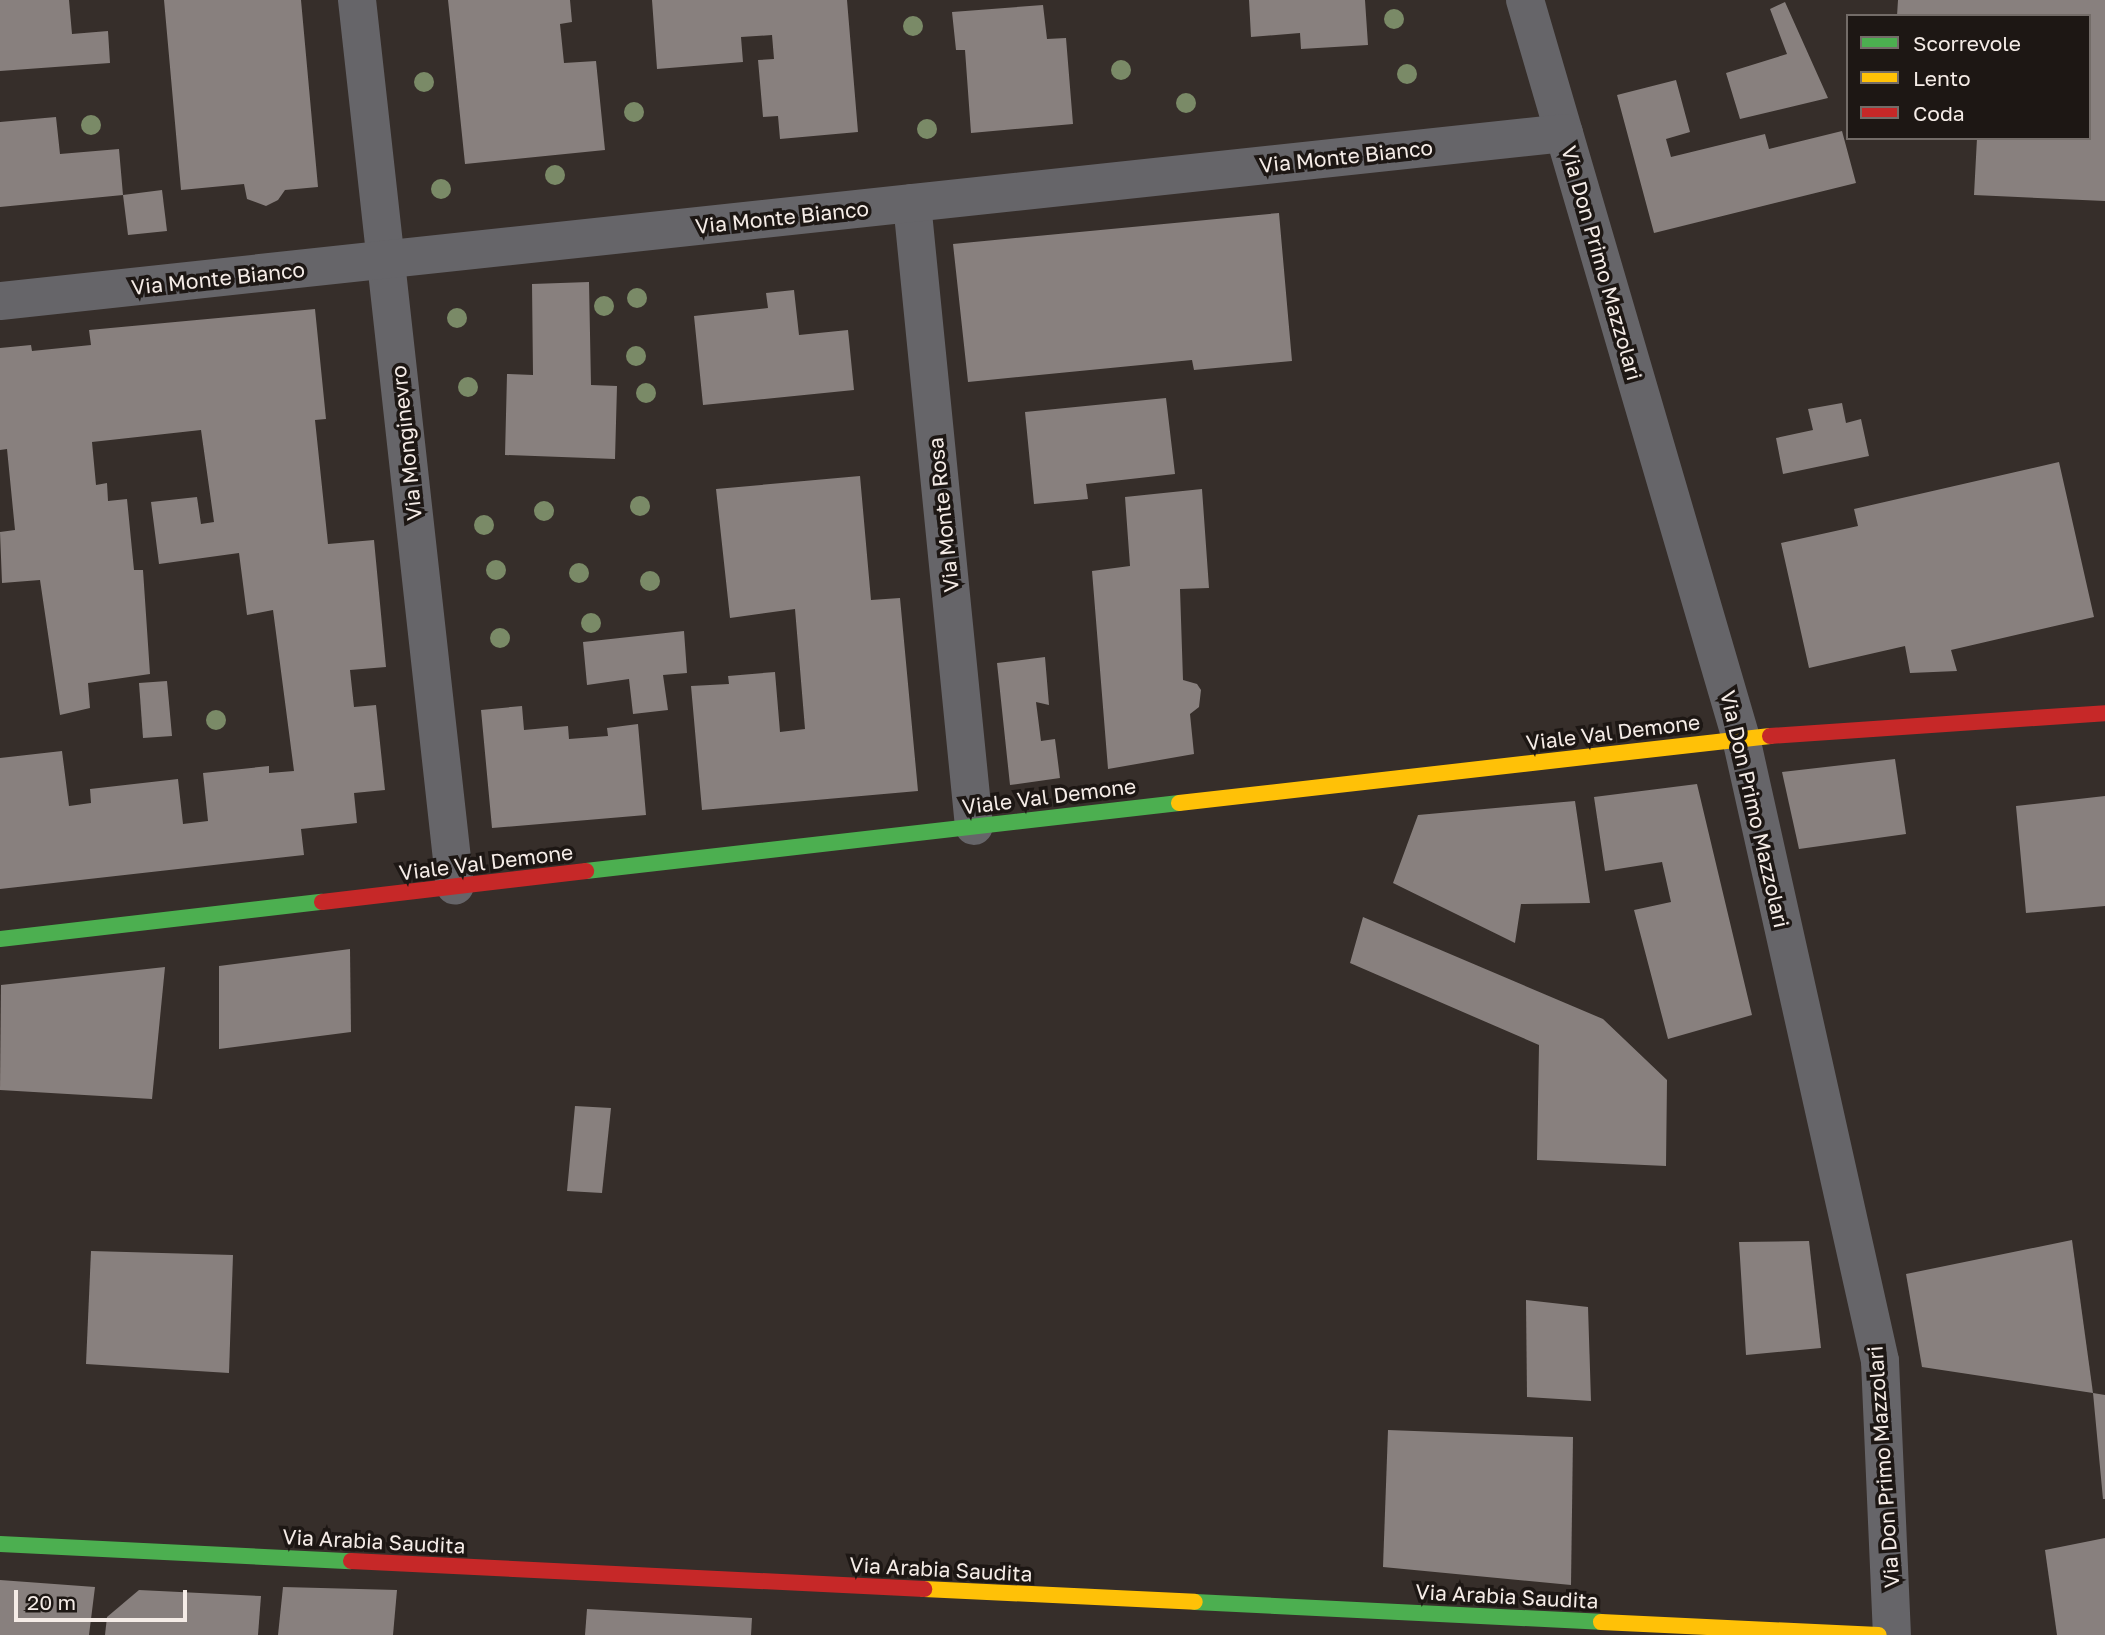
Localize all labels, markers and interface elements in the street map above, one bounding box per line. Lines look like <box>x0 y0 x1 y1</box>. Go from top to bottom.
legend <box>1846 14 2091 140</box>
text: Scorrevole <box>1913 30 2021 56</box>
text: Lento <box>1913 65 1971 91</box>
text: Coda <box>1913 100 1965 126</box>
street label: Via Monte Bianco <box>1258 134 1434 178</box>
street label: Via Don Primo Mazzolari <box>1556 143 1648 383</box>
street label: Via Monte Bianco <box>694 195 870 239</box>
street label: Via Monte Bianco <box>130 256 306 300</box>
street label: Via Monginevro <box>385 364 427 522</box>
street label: Via Monte Rosa <box>922 436 964 594</box>
street label: Via Don Primo Mazzolari <box>1715 688 1795 930</box>
street label: Viale Val Demone <box>1524 709 1702 755</box>
street label: Viale Val Demone <box>960 773 1138 819</box>
street label: Viale Val Demone <box>397 839 575 885</box>
street label: Via Don Primo Mazzolari <box>1862 1345 1904 1589</box>
street label: Via Arabia Saudita <box>282 1524 466 1558</box>
street label: Via Arabia Saudita <box>849 1552 1033 1586</box>
scale bar <box>18 1576 191 1620</box>
street label: Via Arabia Saudita <box>1415 1579 1599 1613</box>
text: 20 m <box>27 1589 76 1615</box>

